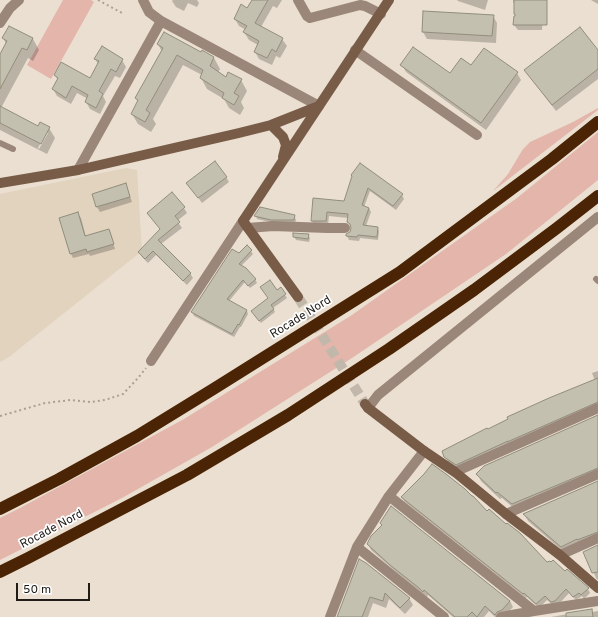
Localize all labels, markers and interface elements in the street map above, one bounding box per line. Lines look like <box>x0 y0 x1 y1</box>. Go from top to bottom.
street label: Rocade Nord <box>268 294 334 342</box>
street label: Rocade Nord <box>18 507 86 553</box>
scale bar <box>18 575 92 601</box>
text: 50 m <box>23 582 51 598</box>

